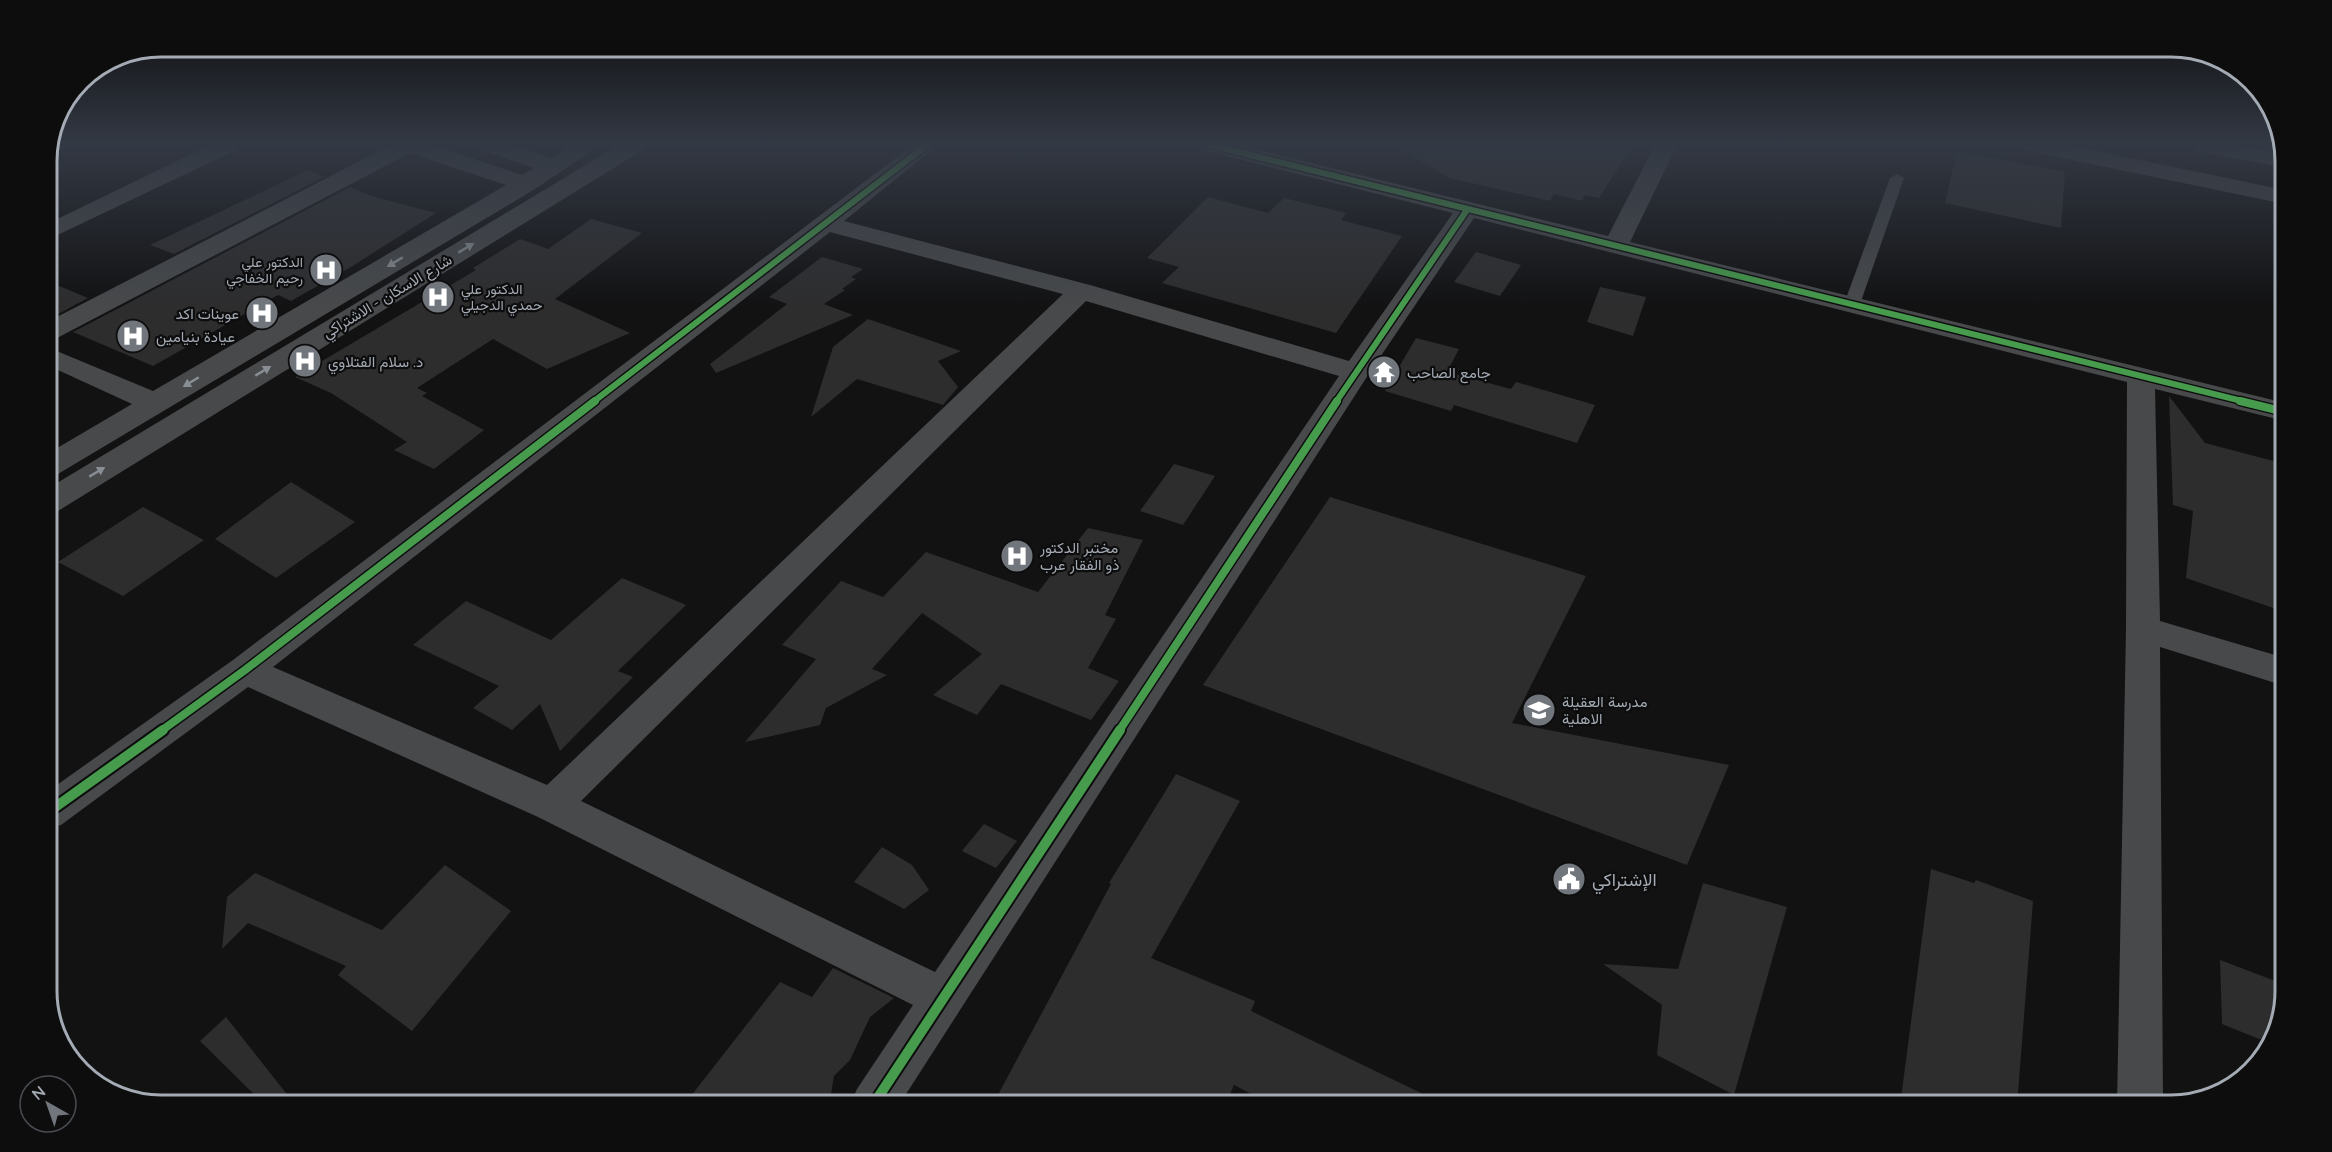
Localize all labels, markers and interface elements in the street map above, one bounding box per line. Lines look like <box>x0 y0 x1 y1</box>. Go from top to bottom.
one-way arrow <box>458 242 474 253</box>
street label: شارع الاسكان - الاشتراكي <box>319 250 457 346</box>
hospital icon: الدكتور علي رحيم الخفاجي <box>308 252 344 288</box>
place label: الدكتور علي رحيم الخفاجي <box>226 253 303 290</box>
one-way arrow <box>387 256 403 267</box>
hospital icon: الدكتور علي حمدي الدجيلي <box>420 279 456 315</box>
place label: الدكتور علي حمدي الدجيلي <box>461 280 542 317</box>
hospital icon: عوينات اكد <box>244 295 280 331</box>
place label: عوينات اكد <box>176 304 239 323</box>
hospital icon: عيادة بنيامين <box>115 318 151 354</box>
place label: عيادة بنيامين <box>156 327 235 347</box>
hospital icon: د. سلام الفتلاوي <box>287 343 323 379</box>
place label: د. سلام الفتلاوي <box>328 352 423 375</box>
temple icon: جامع الصاحب <box>1366 354 1402 390</box>
place label: جامع الصاحب <box>1407 363 1491 384</box>
one-way arrow <box>255 366 272 376</box>
one-way arrow <box>182 377 199 387</box>
one-way arrow <box>89 467 105 478</box>
hospital icon: مختبر الدكتور ذو الفقار عرب <box>999 538 1035 574</box>
place label: مختبر الدكتور ذو الفقار عرب <box>1039 538 1119 574</box>
school or university icon: مدرسة العقيلة الاهلية <box>1521 692 1557 728</box>
place label: مدرسة العقيلة الاهلية <box>1562 692 1647 728</box>
public building icon: الإشتراكي <box>1551 861 1587 897</box>
place label: الإشتراكي <box>1592 868 1657 895</box>
north arrow <box>18 1074 78 1134</box>
text: N <box>27 1081 49 1104</box>

